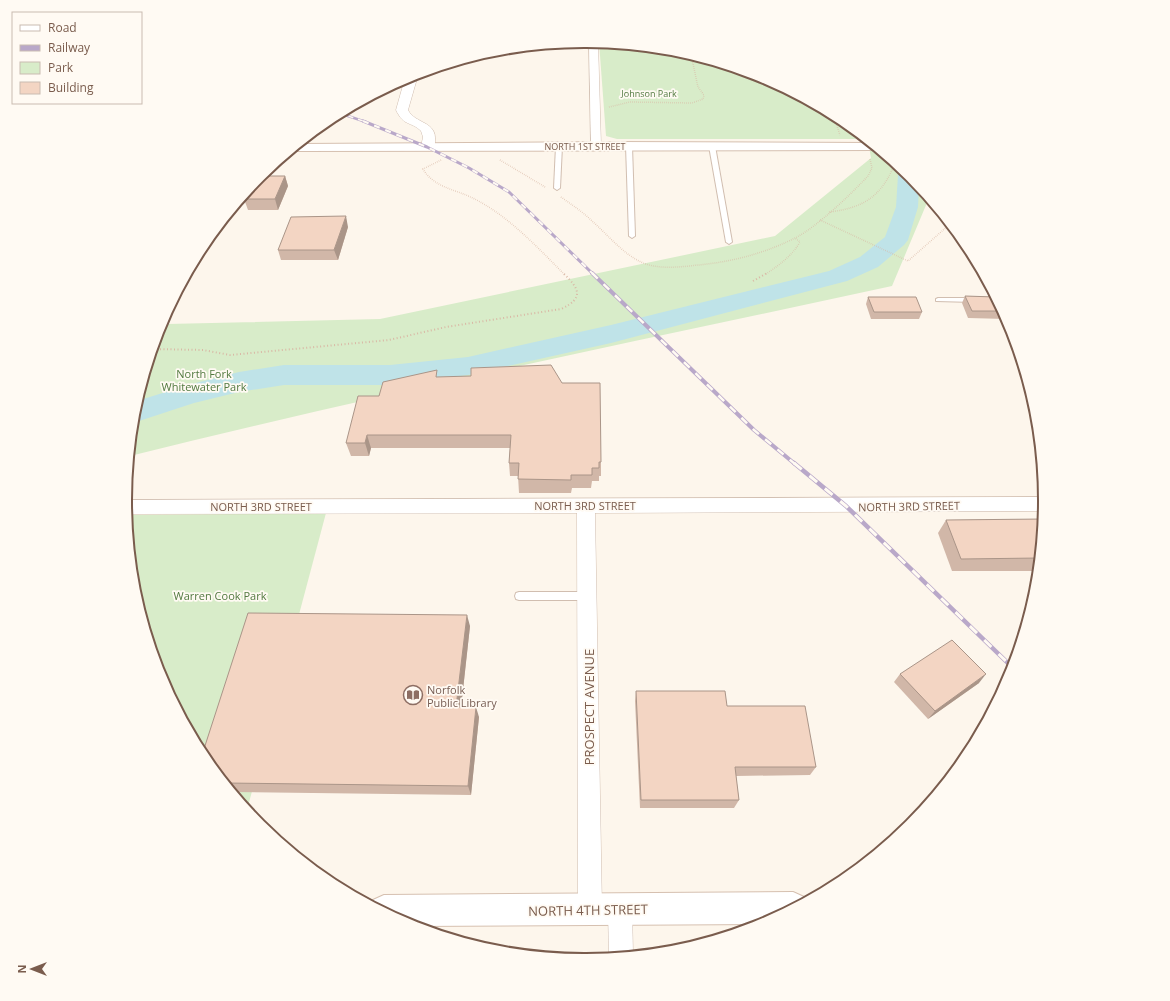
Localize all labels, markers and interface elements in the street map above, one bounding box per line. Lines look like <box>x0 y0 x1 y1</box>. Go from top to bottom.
legend <box>12 12 142 104</box>
text: Road <box>48 19 77 36</box>
text: Railway <box>48 39 91 56</box>
text: Park <box>48 59 74 76</box>
text: Building <box>48 79 94 96</box>
park label: Johnson Park <box>620 87 677 100</box>
street label: NORTH 1ST STREET <box>544 140 626 153</box>
park label: North Fork Whitewater Park <box>162 366 247 394</box>
street label: NORTH 3RD STREET <box>534 498 636 513</box>
street label: NORTH 3RD STREET <box>858 498 960 514</box>
street label: NORTH 3RD STREET <box>210 499 312 514</box>
park label: Warren Cook Park <box>174 588 267 603</box>
street label: PROSPECT AVENUE <box>580 649 598 765</box>
place label: Norfolk Public Library <box>427 682 497 710</box>
library icon: Norfolk Public Library <box>402 684 424 706</box>
street label: NORTH 4TH STREET <box>528 900 649 920</box>
north arrow <box>12 949 52 989</box>
text: N <box>14 965 29 973</box>

